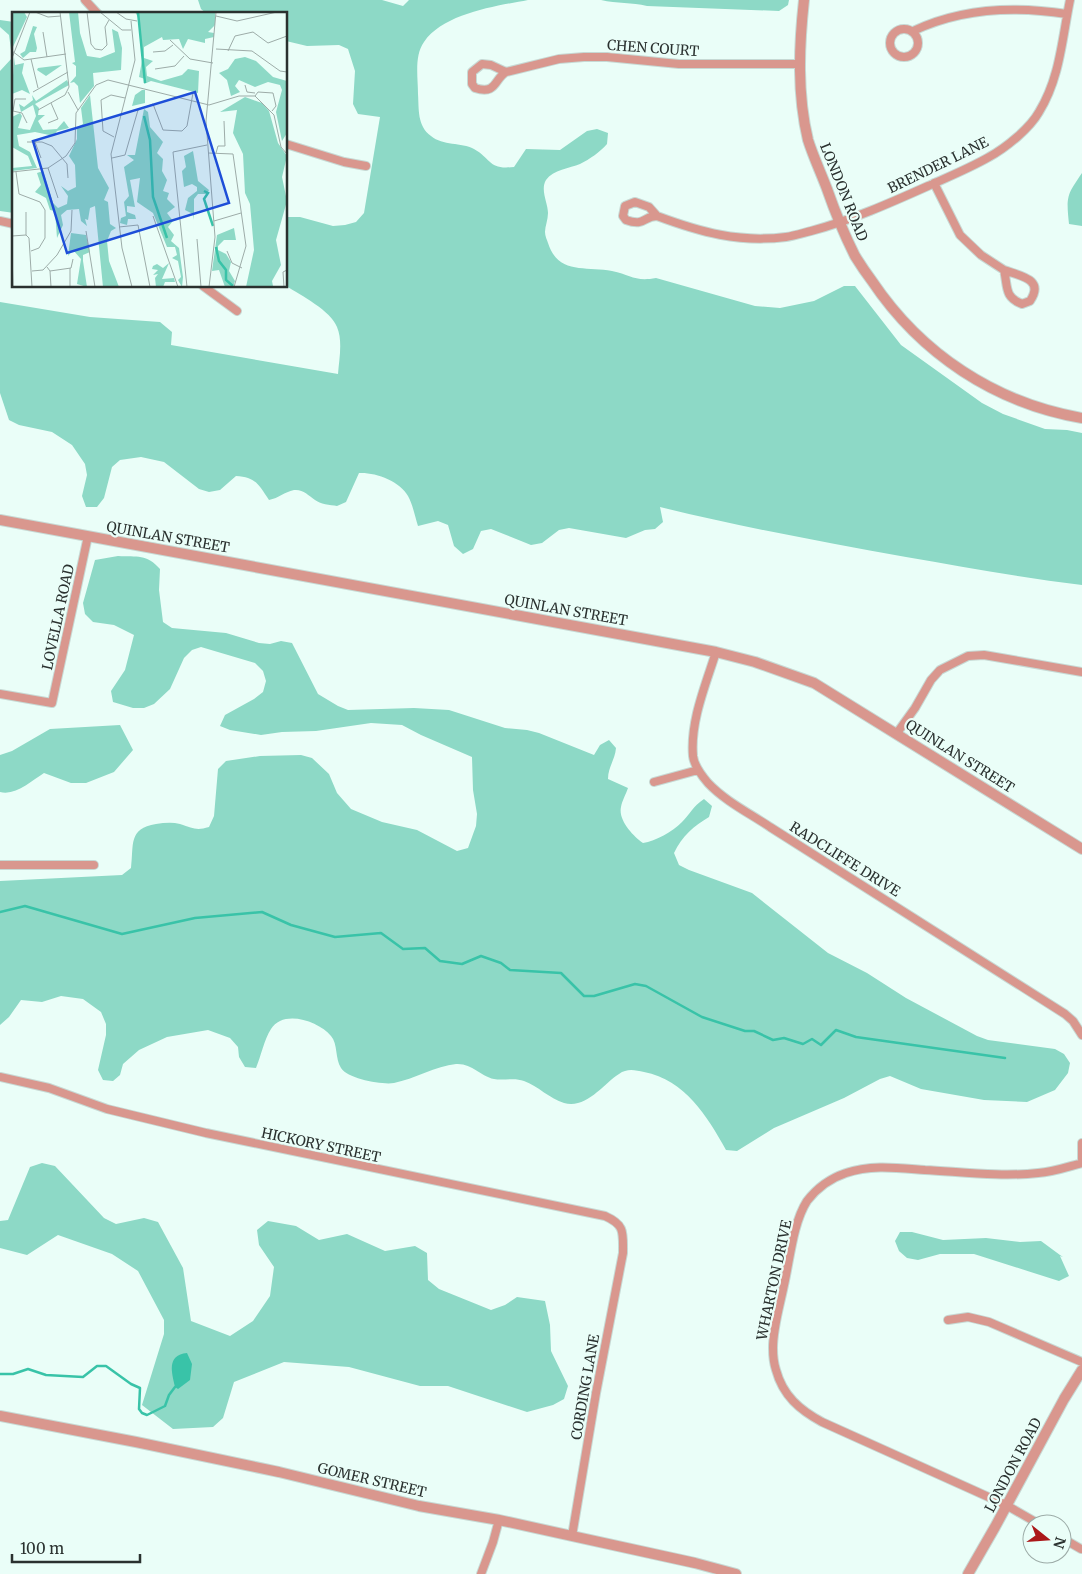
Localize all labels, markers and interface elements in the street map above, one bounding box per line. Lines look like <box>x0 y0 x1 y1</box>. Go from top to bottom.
inset map <box>12 12 288 288</box>
street label: CHEN COURT <box>606 36 700 60</box>
street label: BRENDER LANE <box>885 133 991 197</box>
street label: LONDON ROAD <box>816 140 872 244</box>
street label: QUINLAN STREET <box>105 517 231 557</box>
street label: LOVELLA ROAD <box>38 562 78 672</box>
street label: QUINLAN STREET <box>503 590 629 630</box>
street label: QUINLAN STREET <box>902 715 1018 797</box>
street label: RADCLIFFE DRIVE <box>786 818 904 900</box>
street label: HICKORY STREET <box>260 1124 383 1166</box>
street label: WHARTON DRIVE <box>752 1218 796 1343</box>
street label: CORDING LANE <box>567 1333 603 1441</box>
street label: LONDON ROAD <box>981 1414 1046 1515</box>
street label: GOMER STREET <box>316 1459 428 1501</box>
north arrow <box>1022 1514 1072 1564</box>
scale bar <box>12 1532 140 1564</box>
text: N <box>1049 1535 1070 1551</box>
text: 100 m <box>20 1539 64 1558</box>

